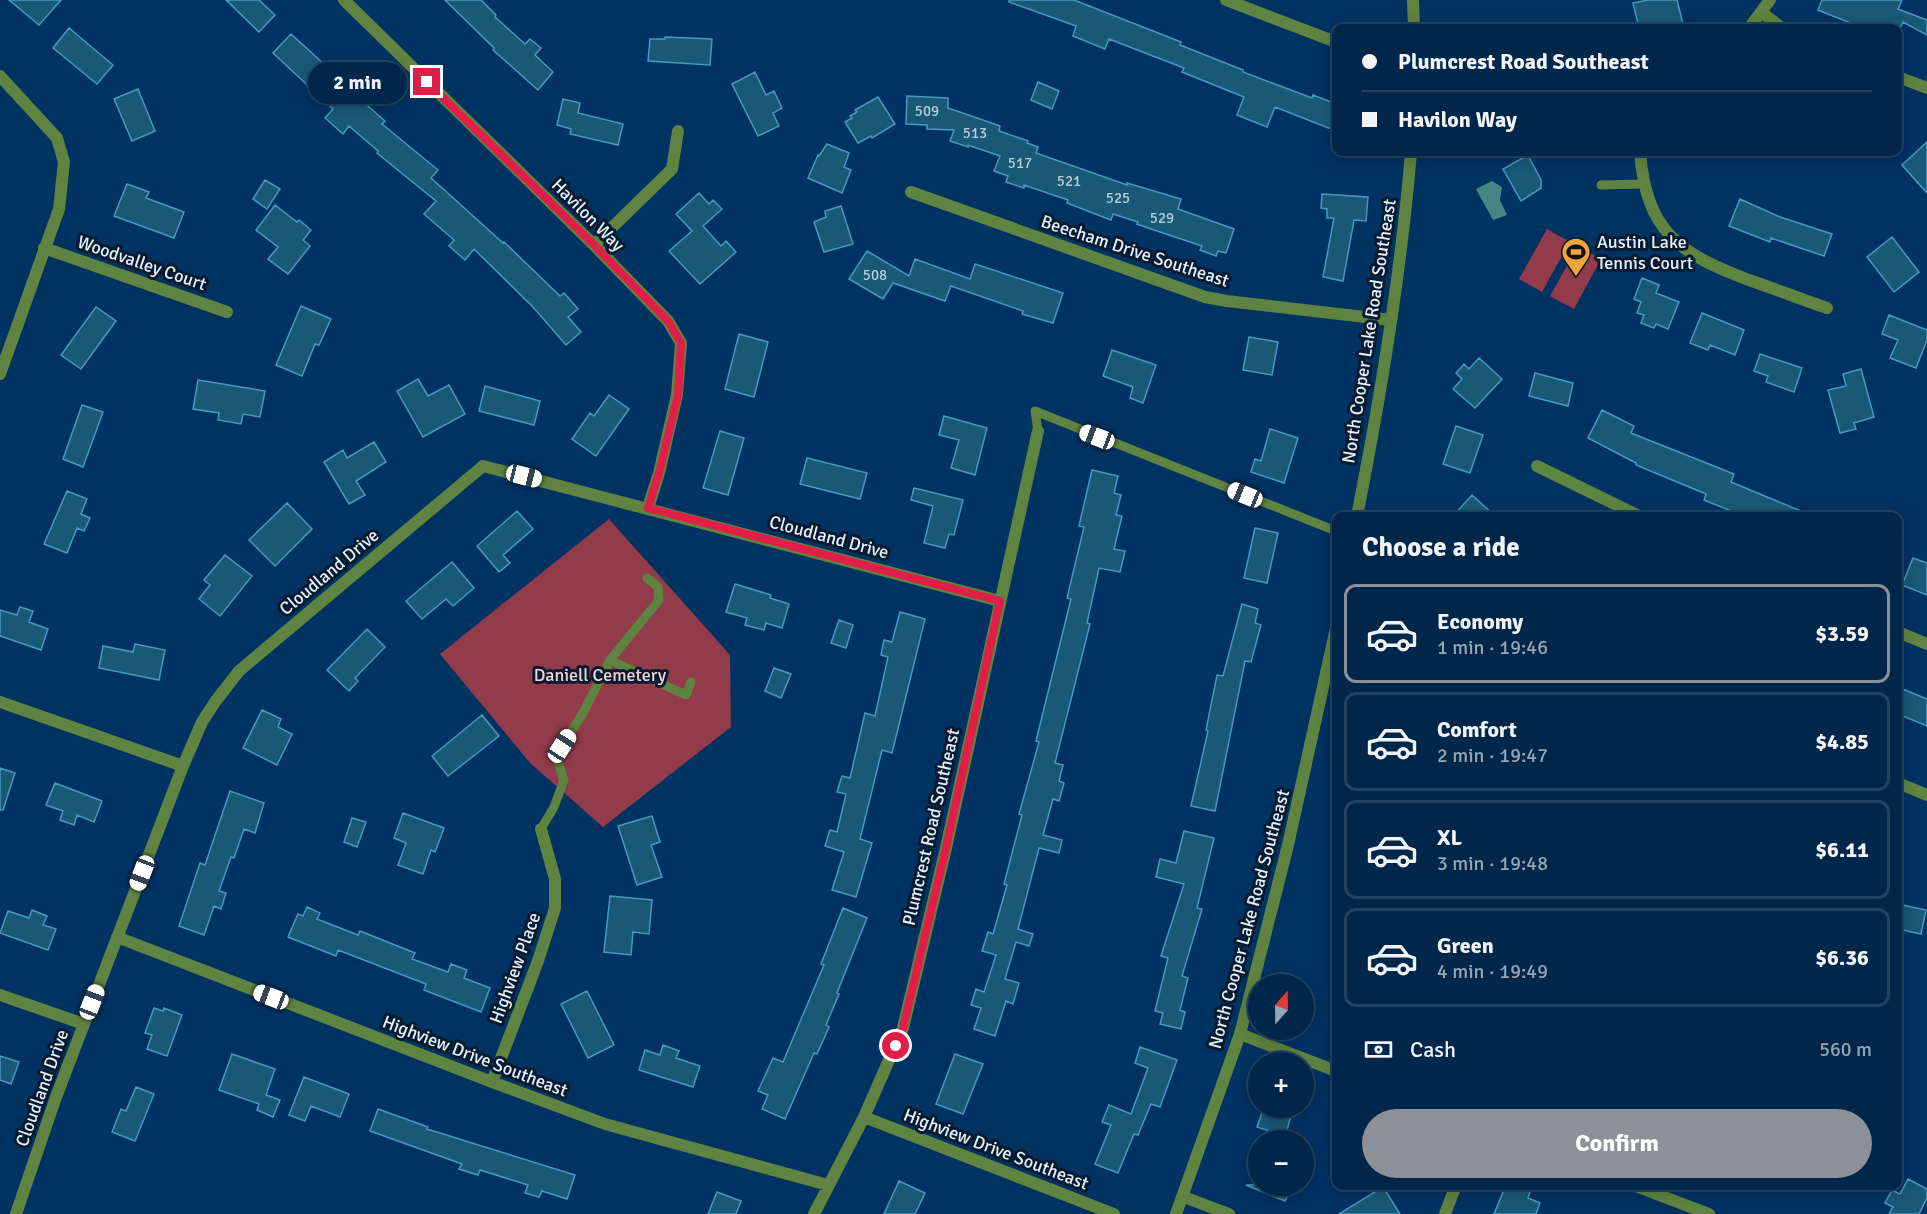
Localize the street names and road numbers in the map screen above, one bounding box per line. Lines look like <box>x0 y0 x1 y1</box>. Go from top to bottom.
street label: Havilon Way <box>547 174 629 256</box>
street label: North Cooper Lake Road Southeast <box>1337 197 1401 465</box>
street label: Beecham Drive Southeast <box>1038 210 1232 292</box>
street label: Woodvalley Court <box>75 231 209 295</box>
street label: Cloudland Drive <box>767 510 891 564</box>
street label: Cloudland Drive <box>275 524 383 620</box>
street label: Plumcrest Road Southeast <box>898 726 964 928</box>
street label: North Cooper Lake Road Southeast <box>1204 787 1294 1051</box>
street label: Highview Place <box>485 909 545 1027</box>
street label: Highview Drive Southeast <box>379 1011 571 1101</box>
street label: Cloudland Drive <box>11 1027 73 1149</box>
street label: Highview Drive Southeast <box>900 1104 1092 1194</box>

